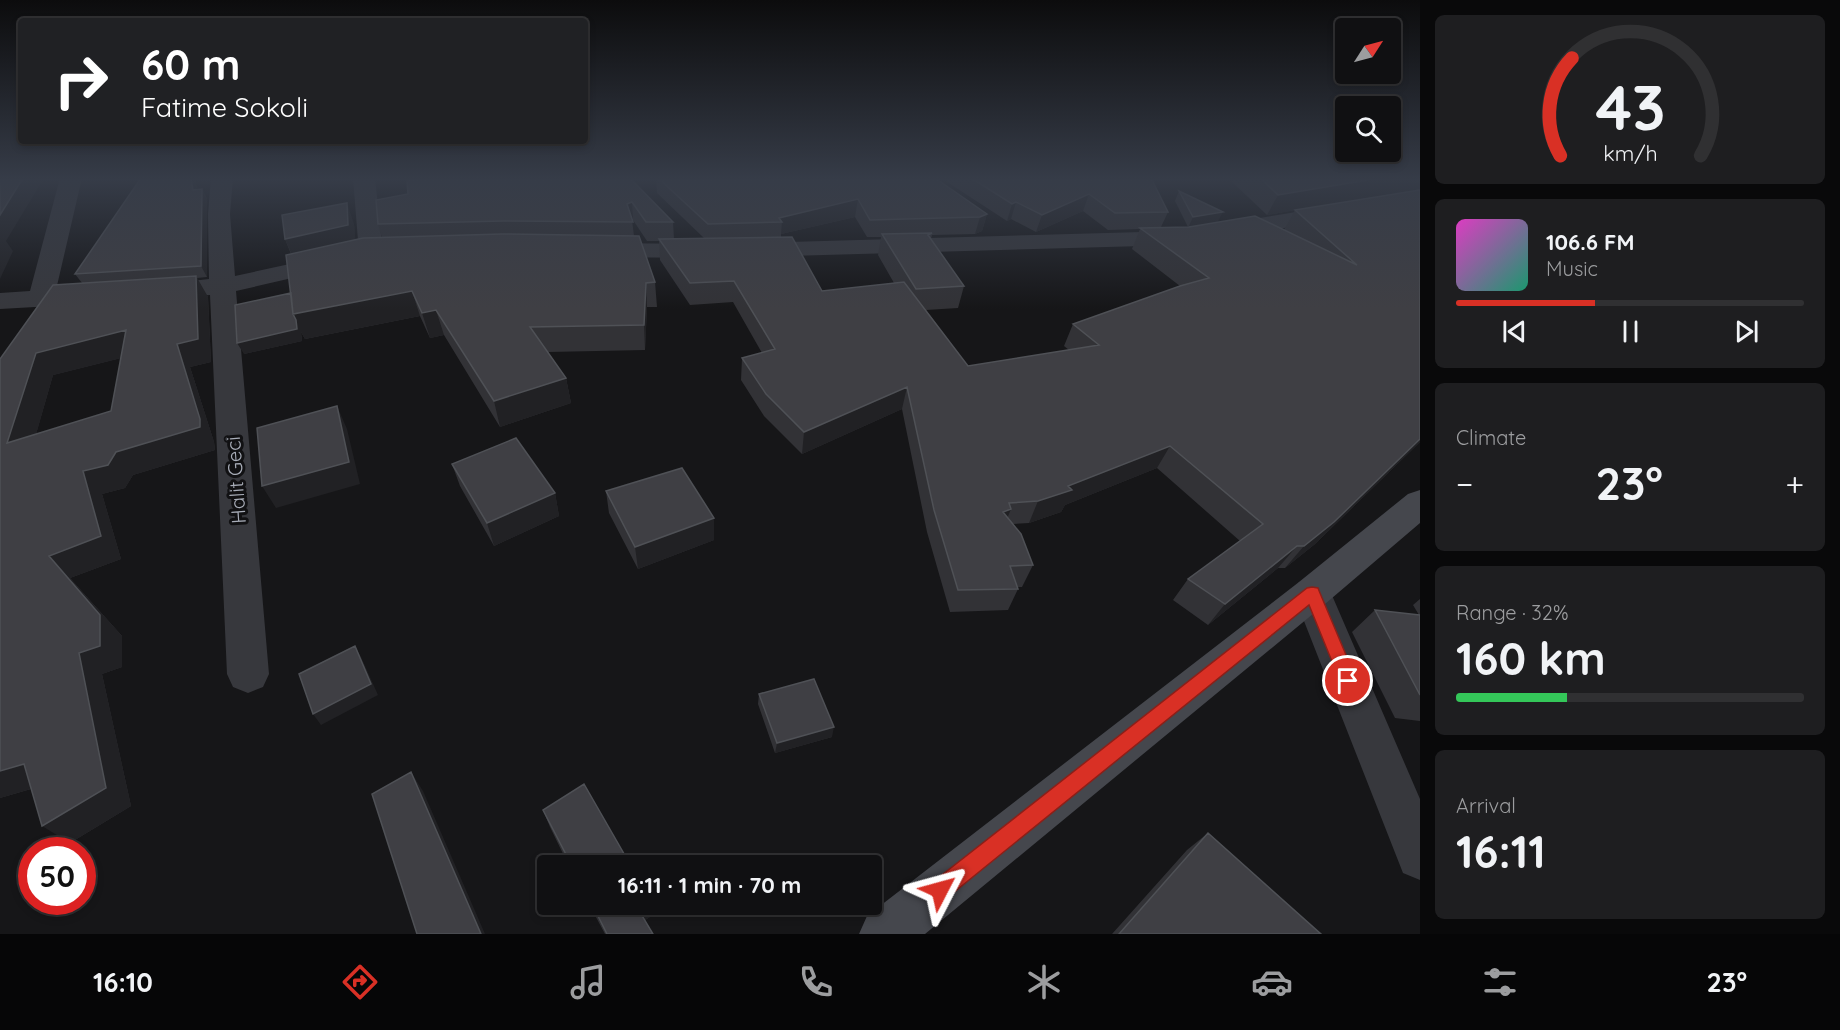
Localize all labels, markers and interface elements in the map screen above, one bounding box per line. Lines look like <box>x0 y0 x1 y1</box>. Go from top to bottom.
north arrow <box>1335 18 1401 84</box>
map controls <box>1335 18 1401 162</box>
text: 60 m <box>141 38 241 91</box>
icon: right <box>42 42 120 120</box>
text: 43 <box>1595 69 1665 147</box>
text: Fatime Sokoli <box>141 90 308 124</box>
button: search <box>1335 96 1401 162</box>
text: km/h <box>1603 141 1657 167</box>
text: 106.6 FM <box>1546 228 1634 256</box>
text: Music <box>1546 256 1598 281</box>
icon: previous <box>1498 315 1531 348</box>
icon: pause <box>1614 315 1647 348</box>
icon: next <box>1730 315 1763 348</box>
text: Climate <box>1456 425 1526 450</box>
street label: Halit Geci <box>220 436 251 525</box>
text: 23° <box>1596 455 1663 511</box>
text: − <box>1456 463 1473 504</box>
text: + <box>1785 463 1804 504</box>
text: Range · 32% <box>1456 600 1568 625</box>
text: 160 km <box>1456 630 1606 686</box>
pin <box>1322 655 1373 706</box>
icon: arrive <box>1331 664 1364 697</box>
text: Arrival <box>1456 793 1516 818</box>
text: 16:11 <box>1456 823 1546 879</box>
speed limit sign: 50 <box>18 837 96 915</box>
position arrow <box>908 858 972 922</box>
text: 16:11 · 1 min · 70 m <box>618 871 801 899</box>
icon: directions <box>339 961 381 1003</box>
icon: music <box>567 961 609 1003</box>
icon: phone <box>795 961 837 1003</box>
icon: climate <box>1023 961 1065 1003</box>
icon: car <box>1251 961 1293 1003</box>
icon: filters <box>1479 961 1521 1003</box>
text: 16:10 <box>93 965 153 999</box>
text: 23° <box>1707 965 1747 999</box>

